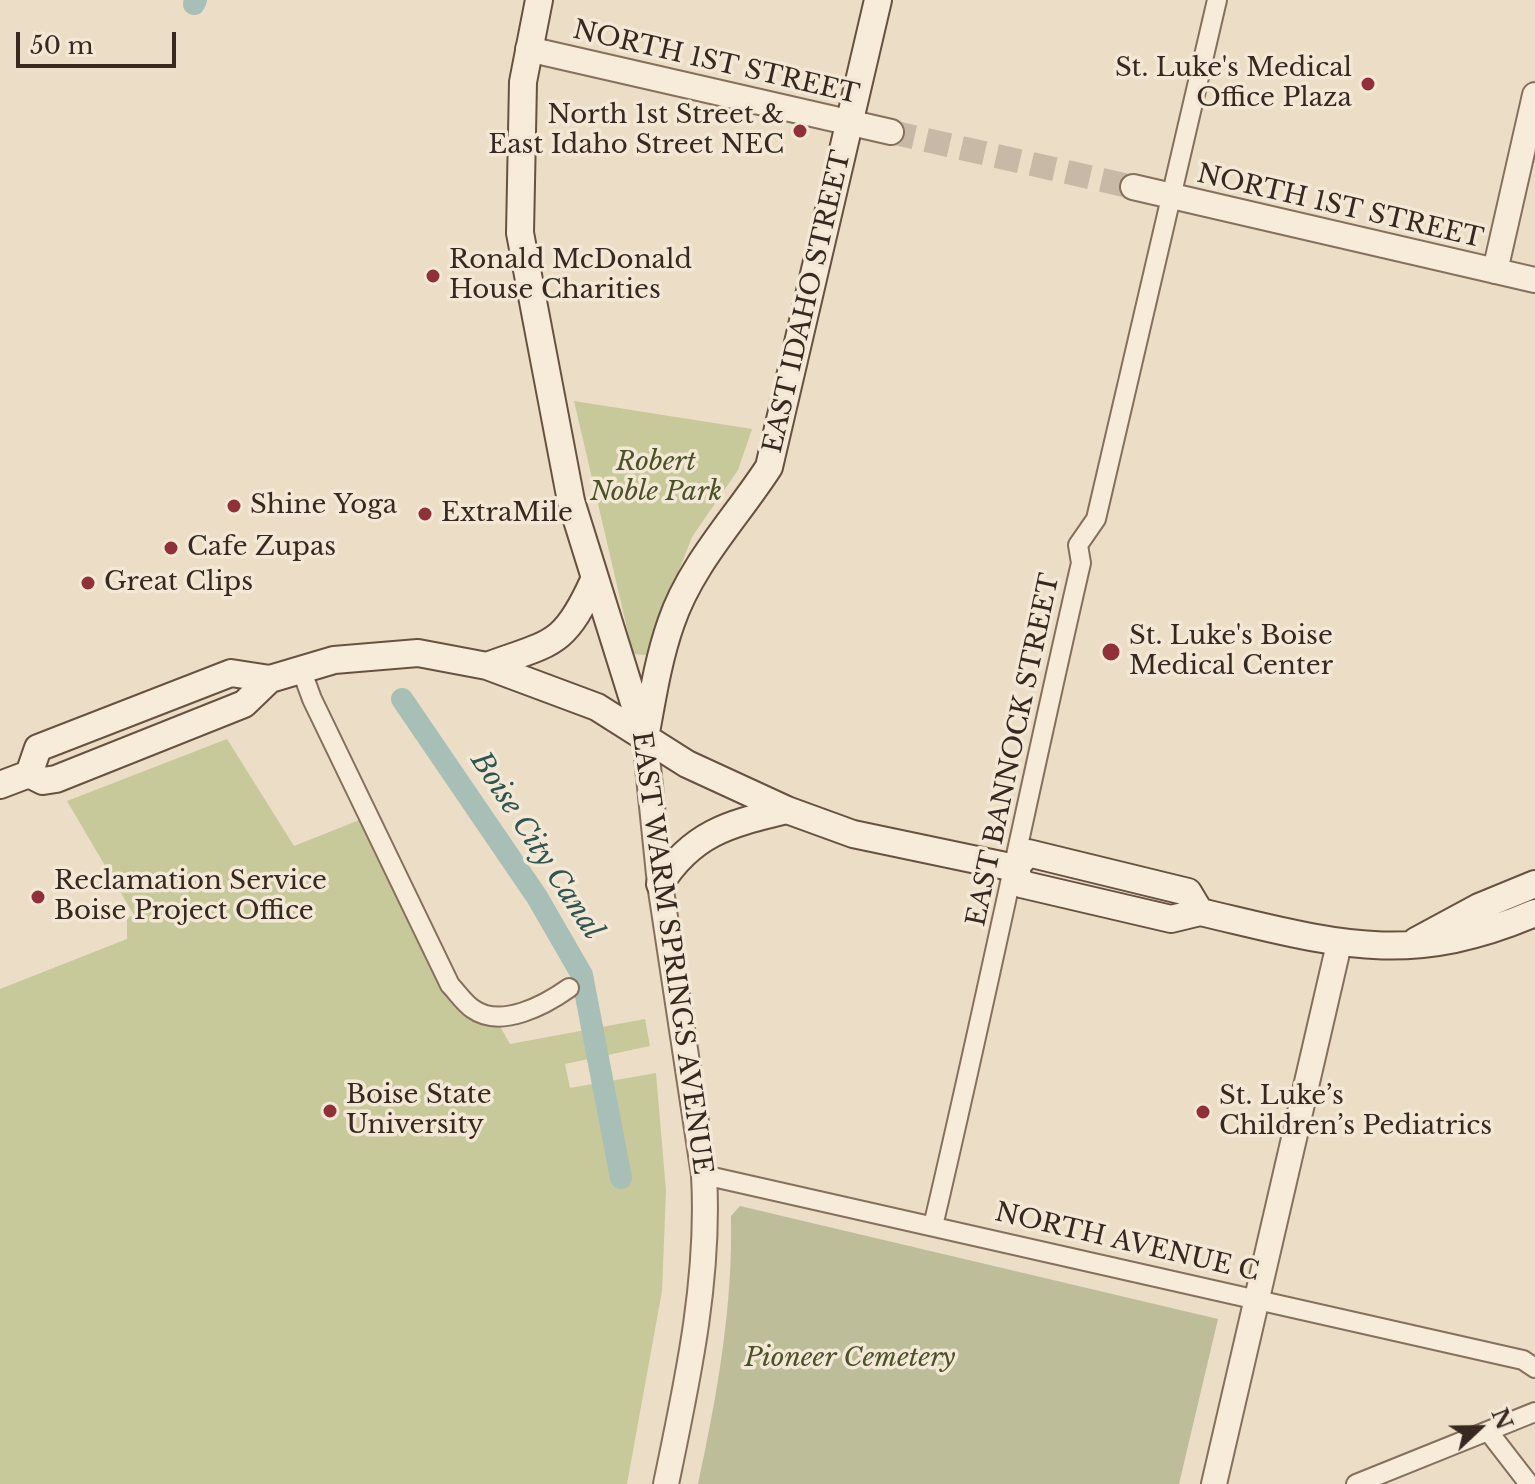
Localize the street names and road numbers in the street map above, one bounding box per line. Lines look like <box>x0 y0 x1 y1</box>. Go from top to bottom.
street label: NORTH 1ST STREET <box>570 15 862 111</box>
street label: EAST IDAHO STREET <box>758 148 858 456</box>
street label: NORTH 1ST STREET <box>1194 159 1486 255</box>
street label: EAST BANNOCK STREET <box>961 571 1067 929</box>
street label: EAST WARM SPRINGS AVENUE <box>624 730 718 1176</box>
street label: NORTH AVENUE C <box>992 1197 1262 1289</box>

